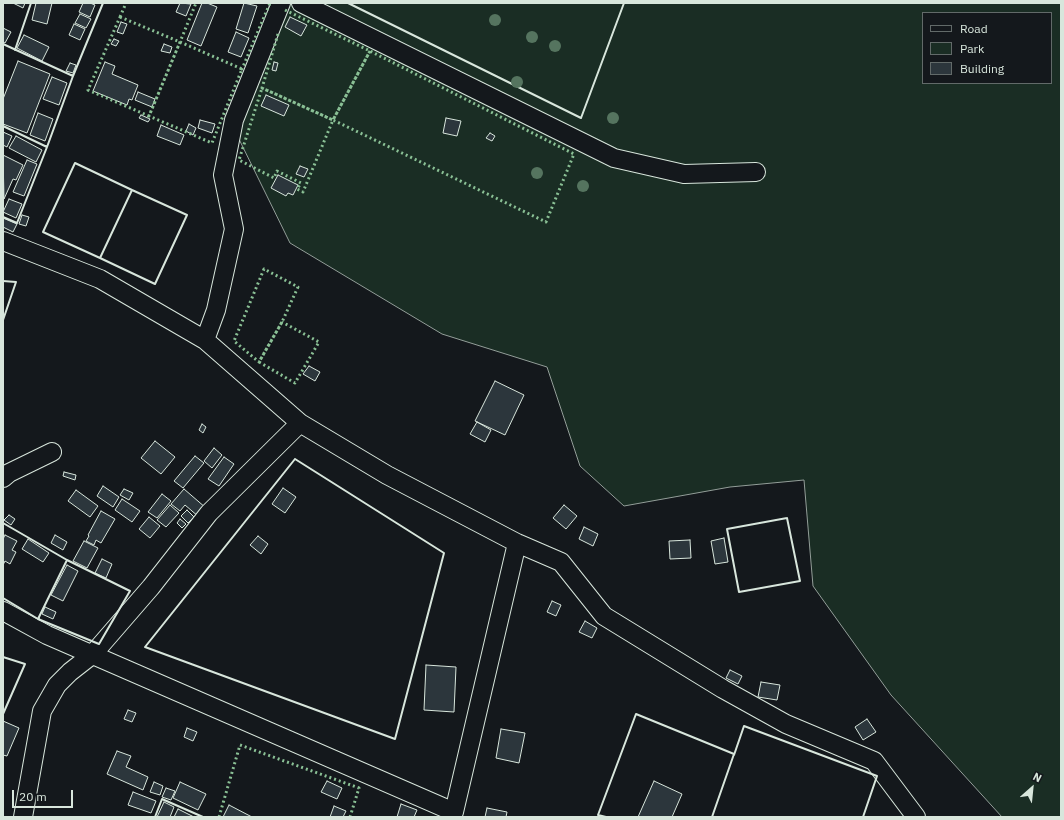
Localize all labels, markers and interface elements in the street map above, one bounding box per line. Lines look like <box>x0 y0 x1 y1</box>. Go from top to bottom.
legend <box>922 12 1052 84</box>
text: Road <box>960 21 988 36</box>
text: Park <box>960 41 984 56</box>
text: Building <box>960 61 1004 76</box>
north arrow <box>1012 768 1052 808</box>
text: N <box>1031 769 1044 785</box>
scale bar <box>14 782 75 808</box>
text: 20 m <box>19 789 47 804</box>

